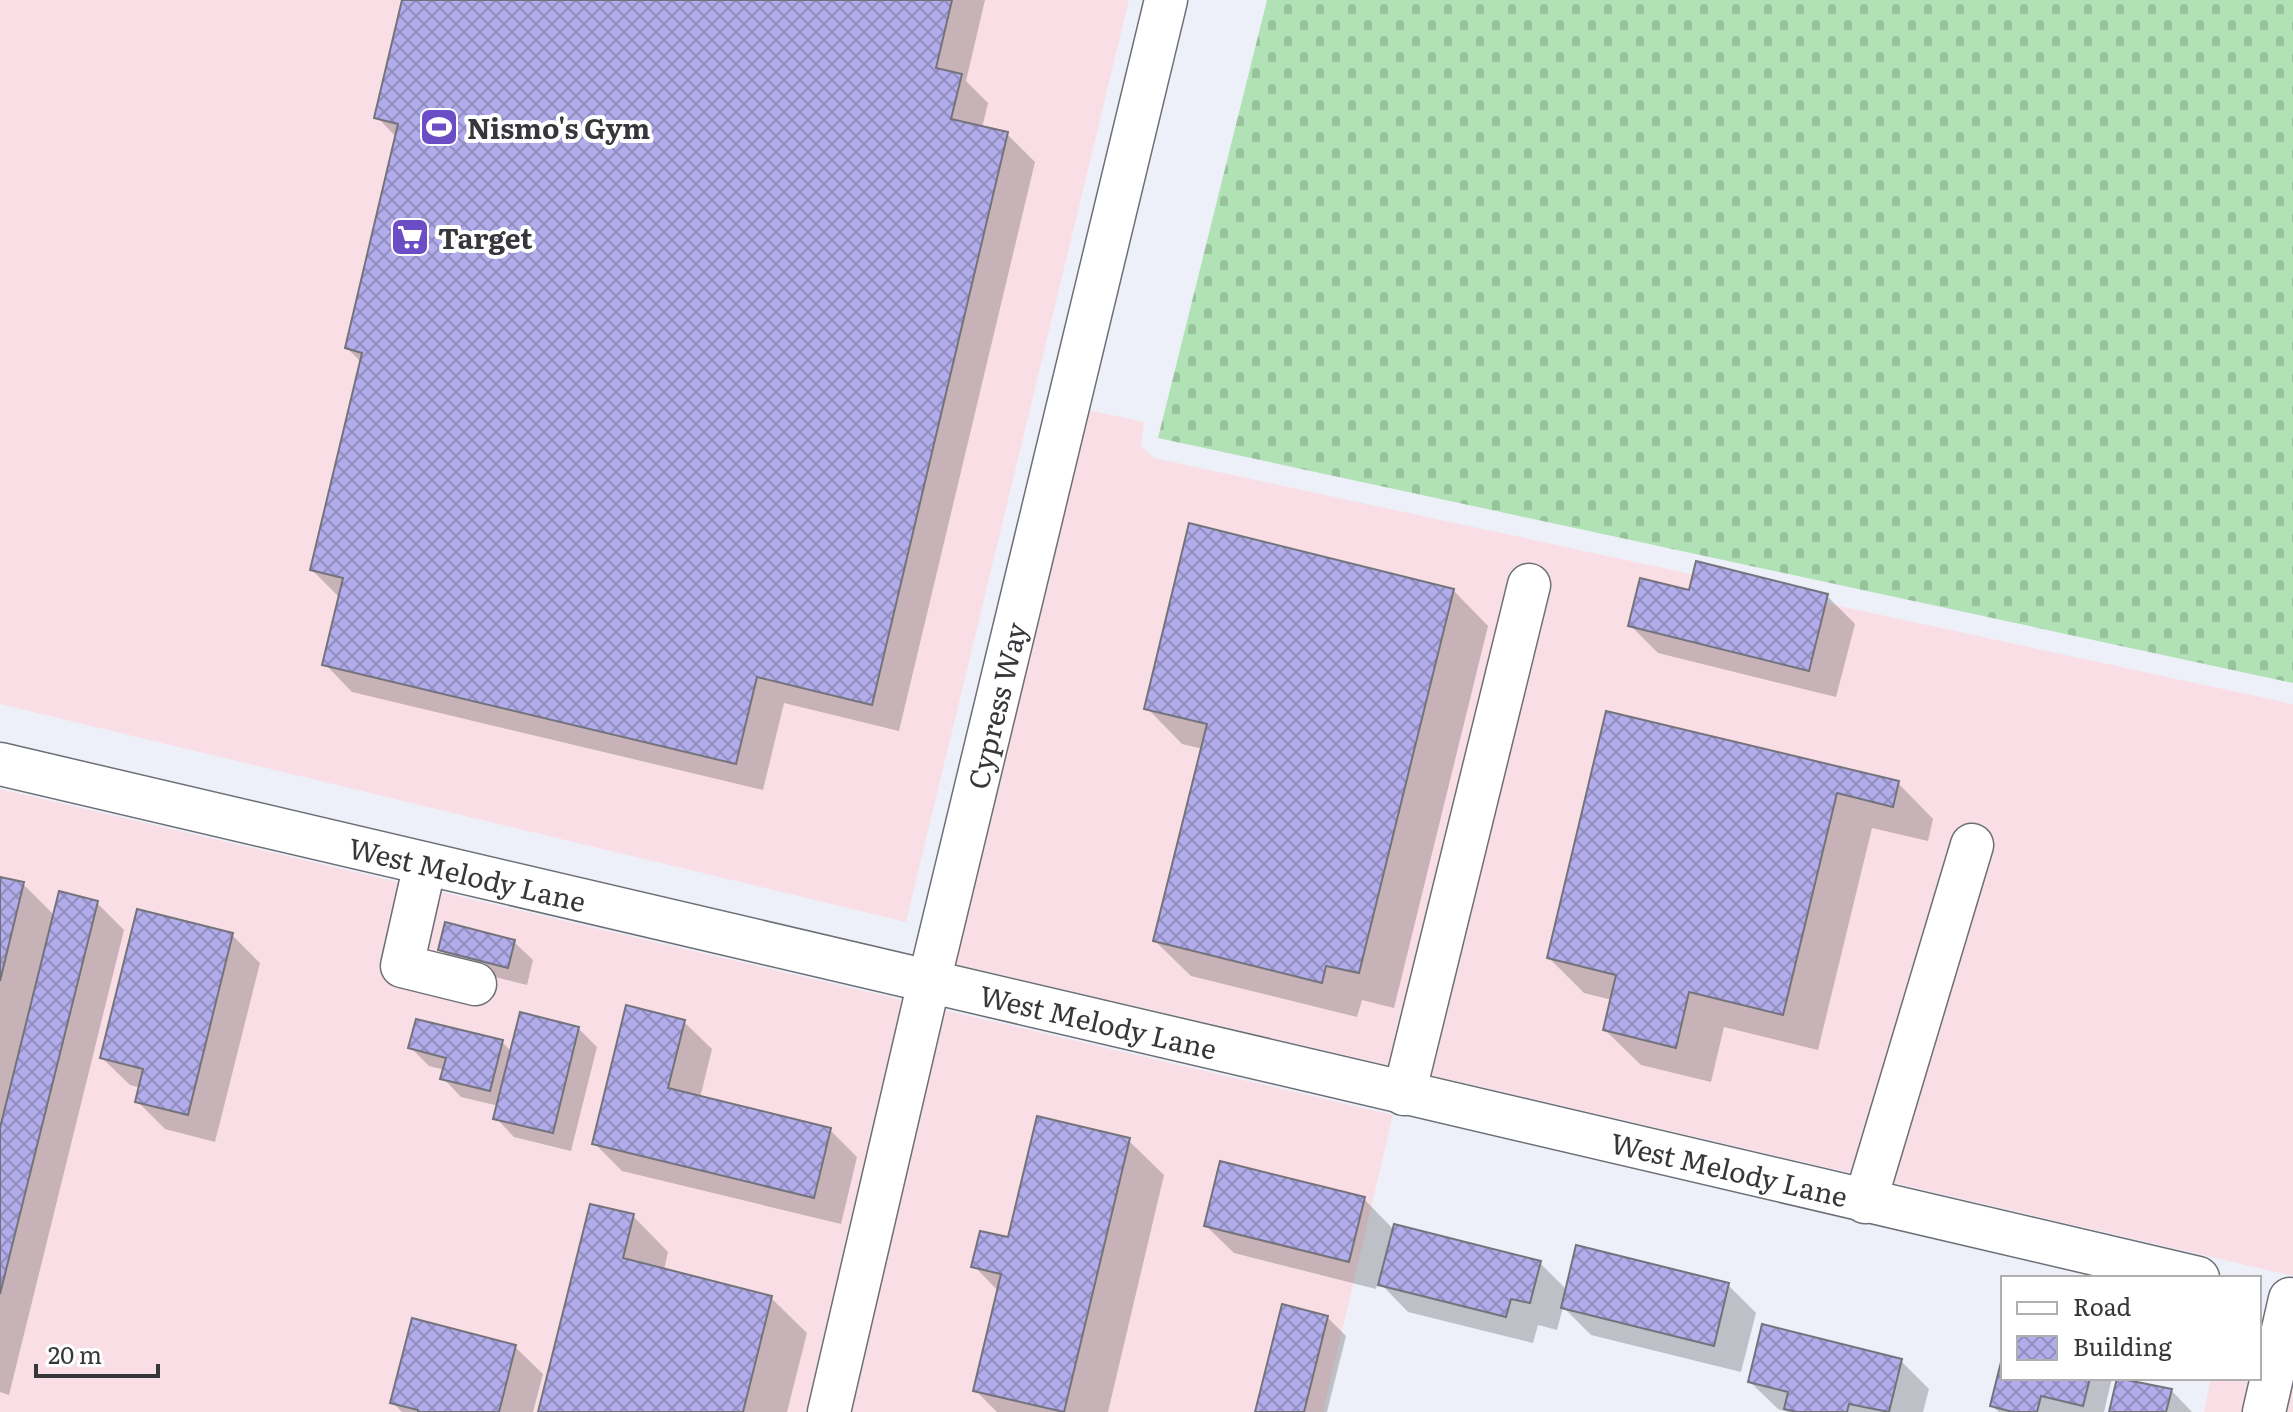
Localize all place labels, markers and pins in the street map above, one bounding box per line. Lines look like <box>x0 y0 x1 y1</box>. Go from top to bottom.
sports icon: Nismo's Gym <box>418 106 460 148</box>
place label: Nismo's Gym <box>467 106 650 148</box>
supermarket icon: Target <box>389 216 431 258</box>
place label: Target <box>438 216 533 258</box>

